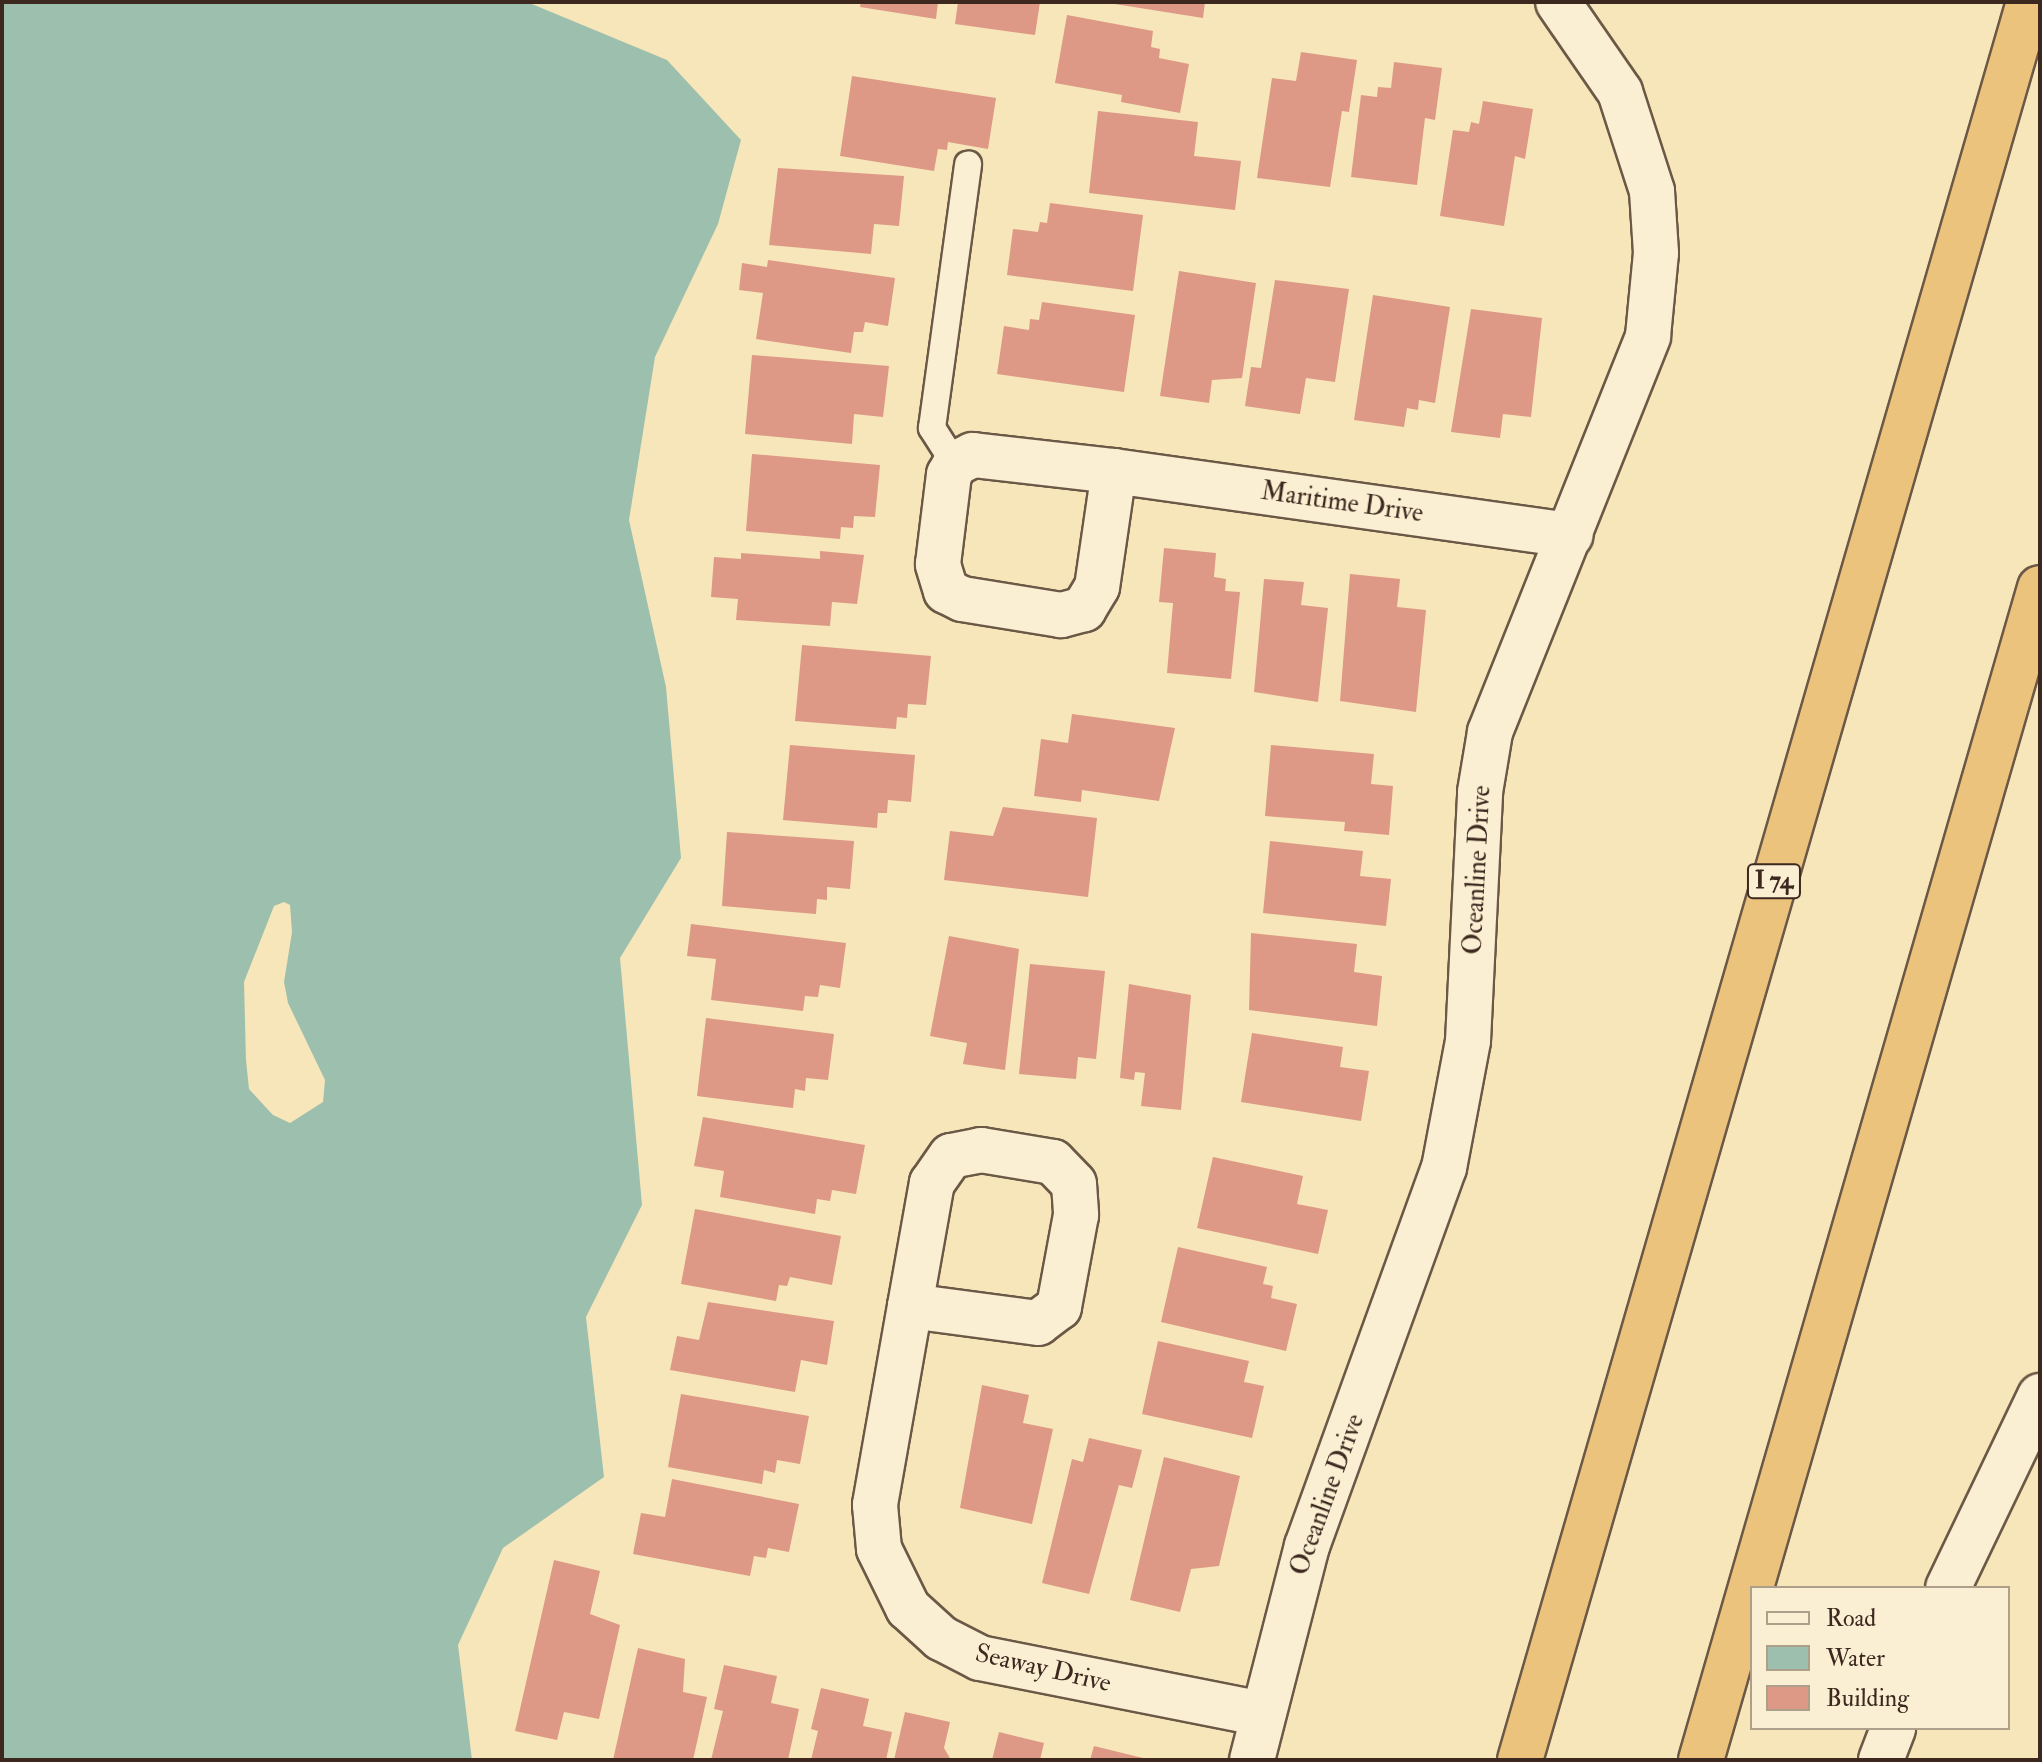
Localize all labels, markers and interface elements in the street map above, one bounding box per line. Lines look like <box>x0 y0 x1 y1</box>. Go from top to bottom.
street label: Maritime Drive <box>1259 476 1425 530</box>
street label: Oceanline Drive <box>1458 785 1498 955</box>
road number: I 74 <box>1746 861 1802 901</box>
street label: Oceanline Drive <box>1284 1410 1372 1580</box>
legend <box>1750 1586 2010 1730</box>
text: Road <box>1826 1603 1876 1634</box>
street label: Seaway Drive <box>972 1638 1114 1700</box>
text: Water <box>1826 1643 1885 1674</box>
text: Building <box>1826 1683 1909 1714</box>

